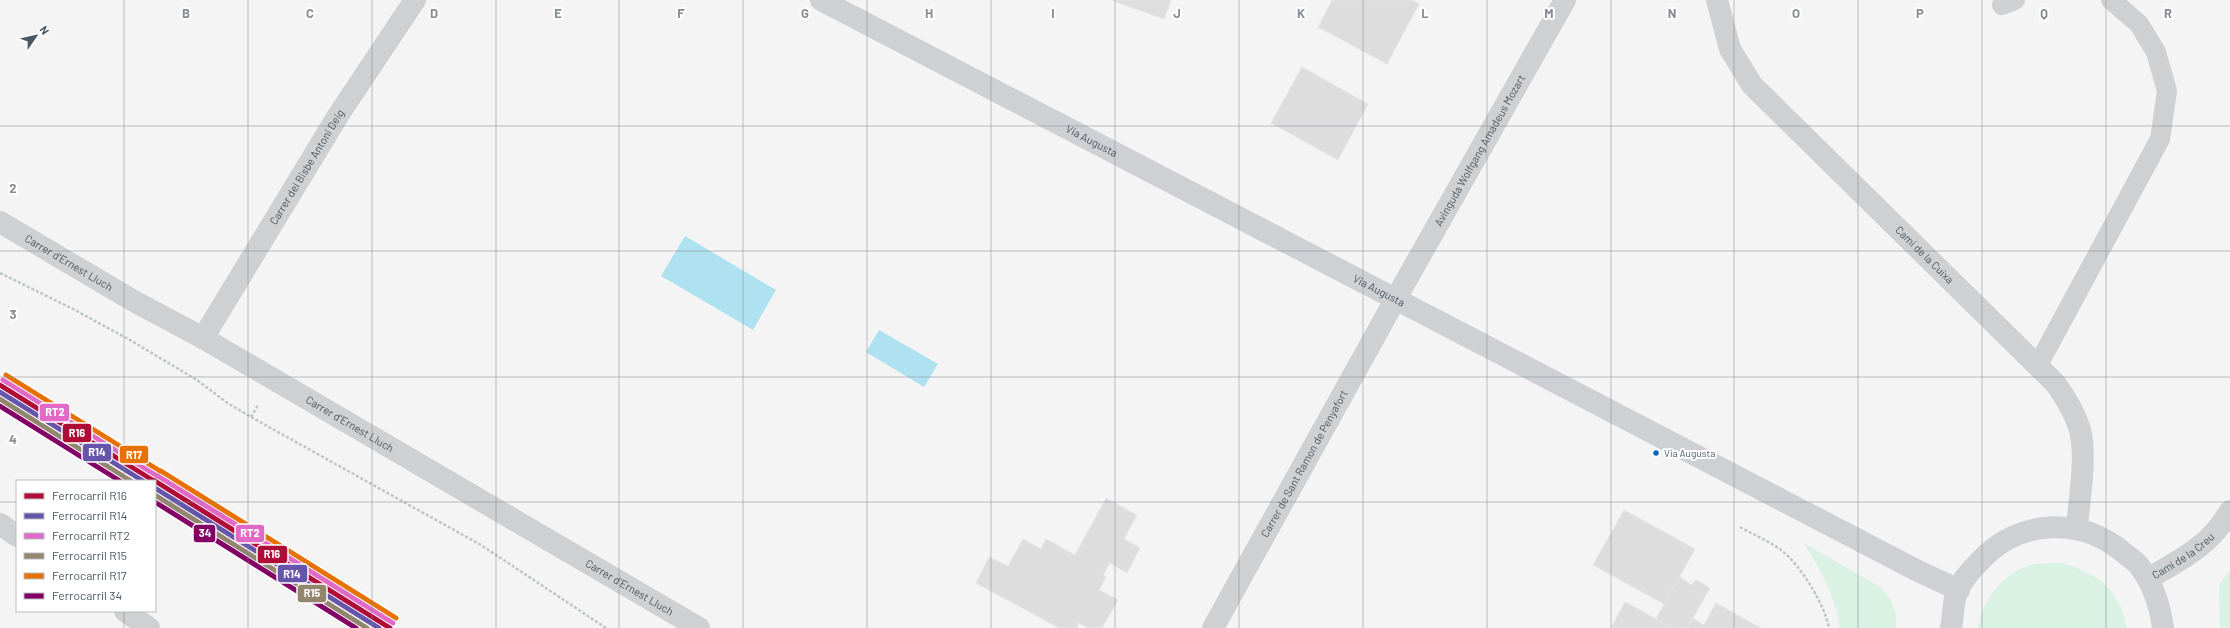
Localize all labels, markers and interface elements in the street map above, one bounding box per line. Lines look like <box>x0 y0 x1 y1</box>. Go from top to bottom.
text: B <box>182 5 190 21</box>
text: C <box>306 5 314 21</box>
text: D <box>430 5 438 21</box>
text: E <box>554 5 562 21</box>
text: F <box>677 5 685 21</box>
text: G <box>801 5 809 21</box>
text: H <box>925 5 933 21</box>
text: I <box>1051 5 1055 21</box>
text: J <box>1173 5 1181 21</box>
text: K <box>1297 5 1305 21</box>
text: L <box>1421 5 1429 21</box>
text: M <box>1544 5 1554 21</box>
text: N <box>1668 5 1676 21</box>
text: O <box>1792 5 1800 21</box>
text: P <box>1916 5 1924 21</box>
text: Q <box>2040 5 2048 21</box>
text: R <box>2164 5 2172 21</box>
north arrow <box>16 16 56 56</box>
text: N <box>37 23 52 37</box>
street label: Avinguda Wolfgang Amadeus Mozart <box>1431 72 1527 228</box>
street label: Carrer del Bisbe Antoni Deig <box>266 106 346 227</box>
street label: Via Augusta <box>1064 122 1120 159</box>
text: 2 <box>9 180 17 196</box>
street label: Camí de la Cuixa <box>1893 223 1957 286</box>
street label: Carrer d'Ernest Lluch <box>23 231 116 293</box>
street label: Via Augusta <box>1351 271 1407 309</box>
text: 3 <box>9 306 17 322</box>
street label: Carrer de Sant Ramon de Penyafort <box>1258 387 1350 539</box>
street label: Carrer d'Ernest Lluch <box>304 393 397 454</box>
line badge: RT2 <box>39 403 70 422</box>
text: RT2 <box>45 405 65 418</box>
line badge: R16 <box>62 423 92 443</box>
text: R16 <box>69 426 85 439</box>
text: 4 <box>9 431 17 447</box>
line badge: R14 <box>82 443 112 462</box>
text: R14 <box>88 445 106 458</box>
line badge: R17 <box>119 445 149 464</box>
place label: Via Augusta <box>1664 447 1715 459</box>
text: R17 <box>126 448 143 461</box>
marker: Via Augusta <box>1651 448 1661 458</box>
legend <box>16 480 156 612</box>
text: Ferrocarril R16 <box>52 488 127 502</box>
text: Ferrocarril R14 <box>52 508 127 522</box>
line badge: 34 <box>193 524 216 543</box>
line badge: RT2 <box>235 524 265 543</box>
text: 34 <box>199 526 212 539</box>
text: RT2 <box>240 526 260 539</box>
text: Ferrocarril RT2 <box>52 528 130 542</box>
street label: Camí de la Creu <box>2149 530 2217 581</box>
line badge: R16 <box>257 545 288 564</box>
text: R16 <box>264 547 280 560</box>
text: Ferrocarril R15 <box>52 548 127 562</box>
street label: Carrer d'Ernest Lluch <box>583 556 676 618</box>
line badge: R14 <box>277 564 308 583</box>
text: R14 <box>283 567 301 580</box>
text: Ferrocarril R17 <box>52 568 127 582</box>
line badge: R15 <box>297 584 327 603</box>
text: R15 <box>304 586 320 599</box>
text: Ferrocarril 34 <box>52 588 122 602</box>

